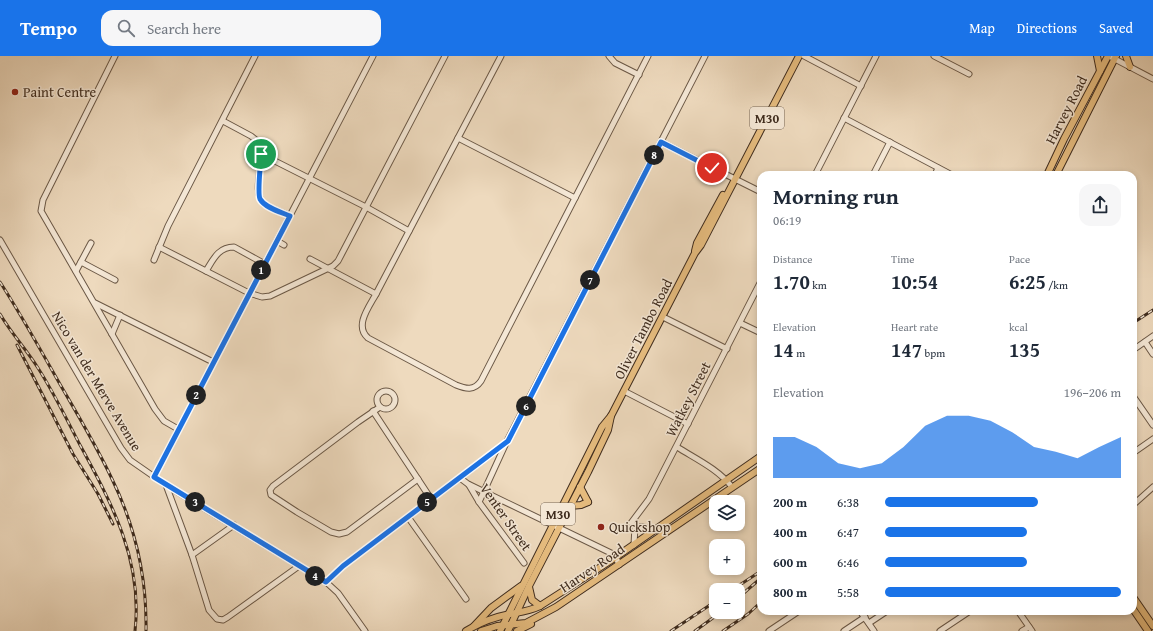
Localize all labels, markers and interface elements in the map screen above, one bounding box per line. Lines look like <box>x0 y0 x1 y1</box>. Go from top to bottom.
search box <box>101 10 381 46</box>
text: Tempo <box>20 14 77 42</box>
icon: search <box>115 17 137 39</box>
text: Search here <box>147 18 221 39</box>
text: Map <box>969 18 995 38</box>
text: Directions <box>1017 18 1077 38</box>
text: Saved <box>1099 18 1133 38</box>
street label: Harvey Road <box>1040 72 1092 148</box>
place label: Paint Centre <box>23 82 97 102</box>
marker: Paint Centre <box>10 87 20 97</box>
road number: M30 <box>750 107 784 129</box>
pin <box>244 137 278 171</box>
icon: arrive <box>250 143 272 165</box>
pin: 8 <box>644 145 664 165</box>
text: 8 <box>651 147 657 163</box>
pin <box>695 151 729 185</box>
icon: check <box>701 157 723 179</box>
text: Morning run <box>773 180 899 212</box>
button: share <box>1079 184 1121 226</box>
text: 06:19 <box>773 211 801 230</box>
text: Distance <box>773 251 812 267</box>
text: Time <box>891 251 914 267</box>
text: Pace <box>1009 251 1030 267</box>
pin: 1 <box>251 260 271 280</box>
text: 1 <box>258 262 264 278</box>
text: 1.70 <box>773 267 810 296</box>
text: 10:54 <box>891 267 938 296</box>
text: 6:25 <box>1009 267 1046 296</box>
pin: 7 <box>580 270 600 290</box>
text: 7 <box>587 272 593 288</box>
street label: Oliver Tambo Road <box>609 275 677 383</box>
text: km <box>810 277 827 293</box>
text: /km <box>1046 277 1068 293</box>
street label: Nico van der Merve Avenue <box>47 307 147 455</box>
text: Elevation <box>773 319 816 335</box>
text: Heart rate <box>891 319 938 335</box>
text: kcal <box>1009 319 1028 335</box>
text: 14 <box>773 335 794 364</box>
text: 147 <box>891 335 922 364</box>
text: 135 <box>1009 335 1040 364</box>
text: m <box>794 345 805 361</box>
text: bpm <box>922 345 945 361</box>
street label: Watkey Street <box>661 358 715 440</box>
text: Elevation <box>773 383 824 402</box>
text: 196–206 m <box>1064 383 1121 402</box>
pin: 2 <box>186 385 206 405</box>
text: 2 <box>193 387 199 403</box>
pin: 6 <box>516 396 536 416</box>
text: 6 <box>523 398 529 414</box>
street label: Venter Street <box>475 479 537 555</box>
pin: 3 <box>185 492 205 512</box>
pin: 5 <box>417 492 437 512</box>
text: 200 m <box>773 493 807 512</box>
text: 6:38 <box>837 493 859 512</box>
text: 3 <box>192 494 198 510</box>
text: 5 <box>424 494 430 510</box>
map controls <box>709 495 745 619</box>
button: layers <box>709 495 745 531</box>
road number: M30 <box>541 503 575 525</box>
place label: Quickshop <box>609 517 671 537</box>
marker: Quickshop <box>596 522 606 532</box>
text: 400 m <box>773 523 807 542</box>
text: 6:47 <box>837 523 859 542</box>
street label: Harvey Road <box>556 539 629 597</box>
button: + <box>709 539 745 575</box>
text: 600 m <box>773 553 807 572</box>
text: 6:46 <box>837 553 859 572</box>
pin: 4 <box>305 566 325 586</box>
text: 4 <box>312 568 318 584</box>
button: − <box>709 583 745 619</box>
text: 800 m <box>773 583 807 602</box>
text: 5:58 <box>837 583 859 602</box>

